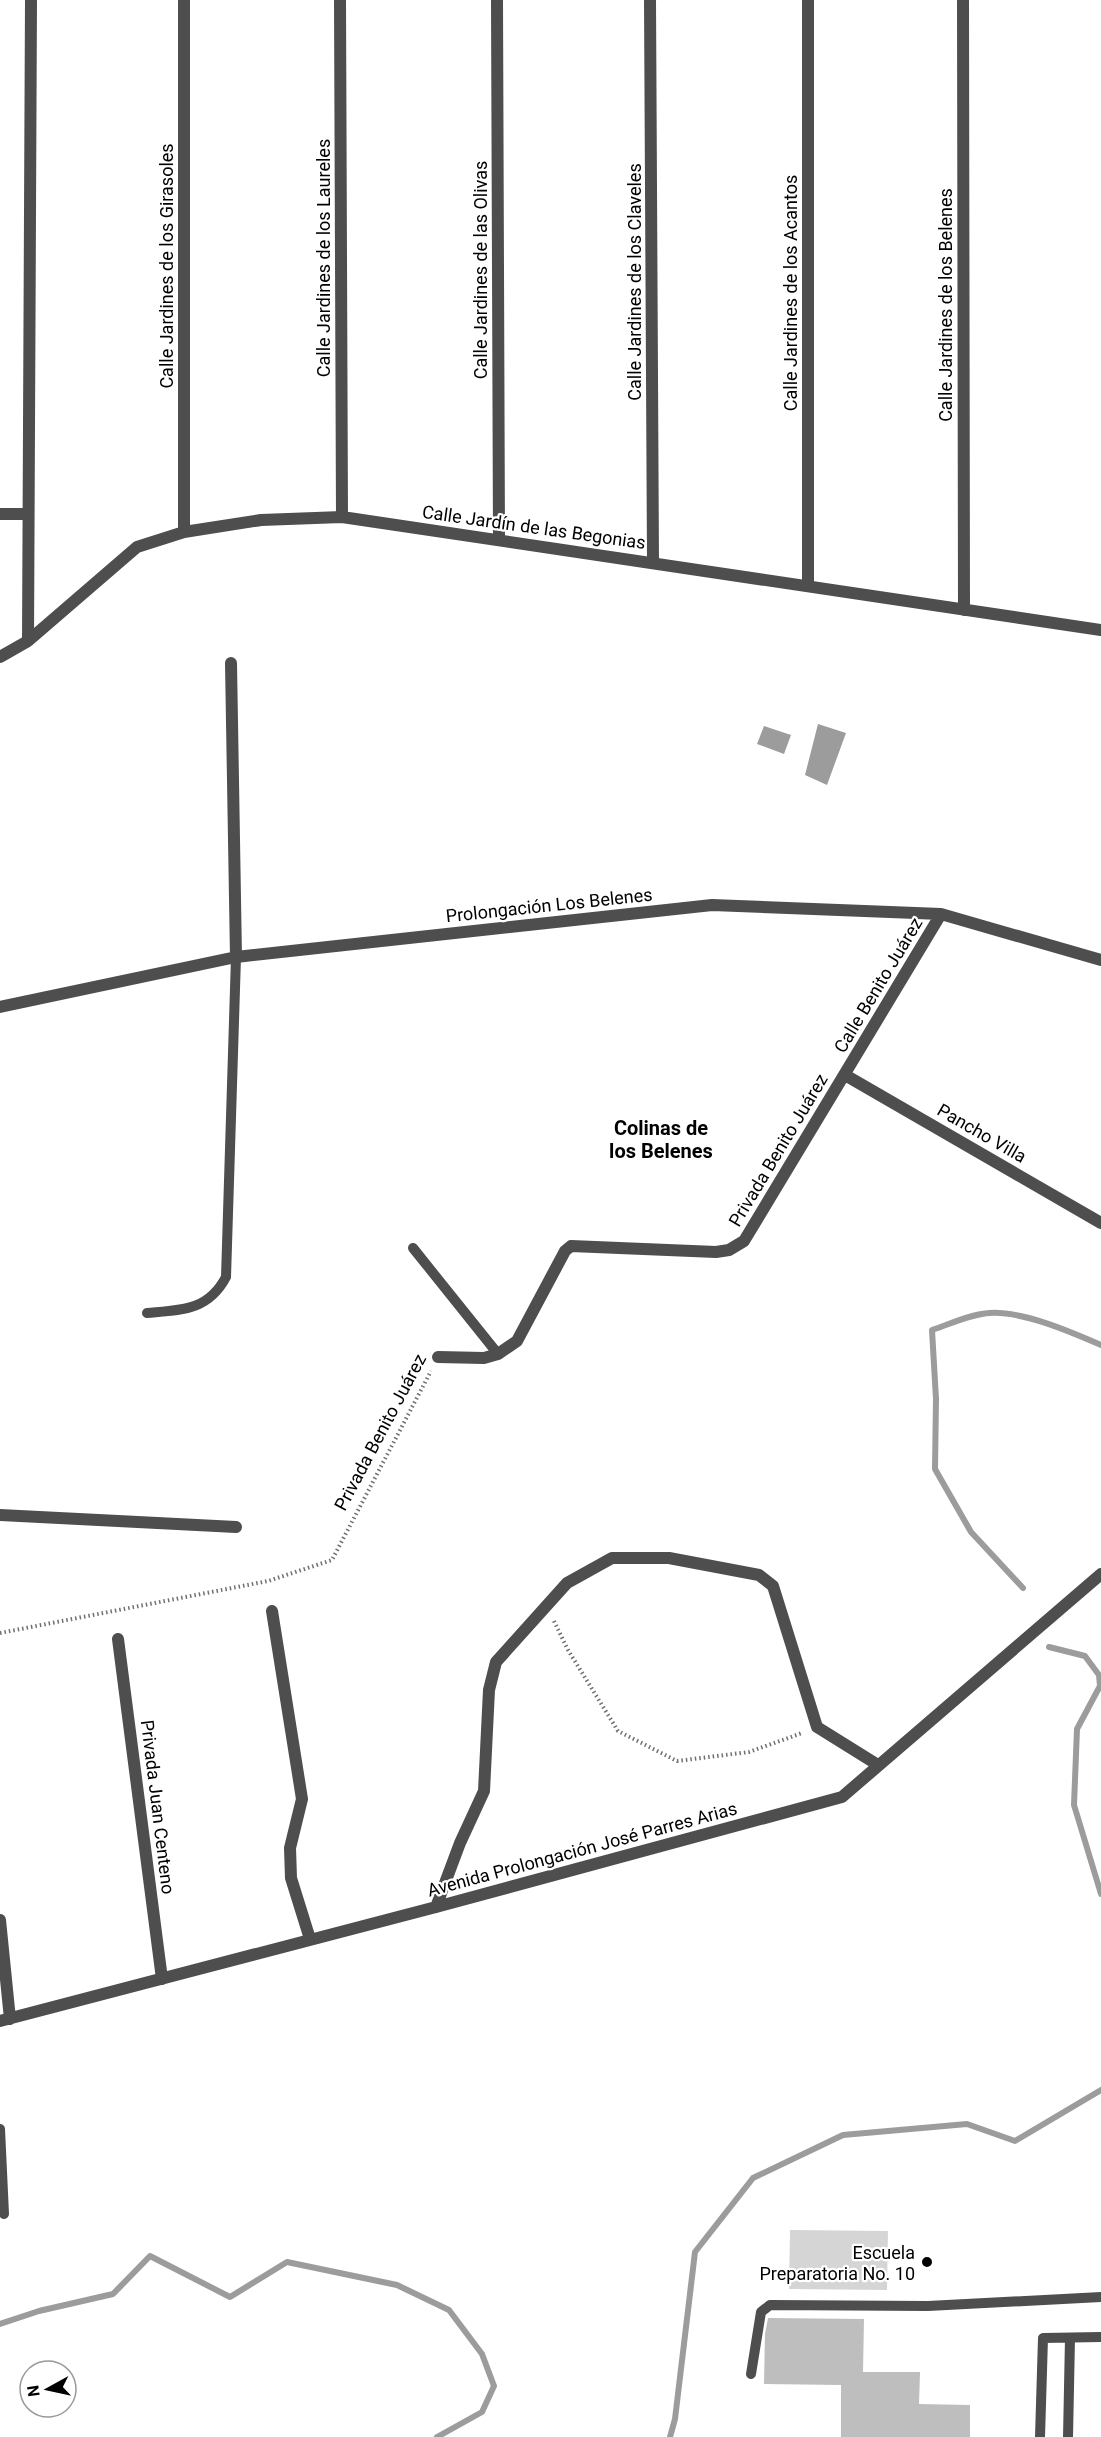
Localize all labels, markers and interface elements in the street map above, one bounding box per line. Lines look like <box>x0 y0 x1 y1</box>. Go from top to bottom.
street label: Calle Jardines de los Laureles <box>313 139 334 377</box>
street label: Calle Jardines de los Girasoles <box>156 143 177 389</box>
street label: Calle Jardines de las Olivas <box>470 161 491 379</box>
street label: Calle Jardines de los Claveles <box>624 163 645 401</box>
street label: Calle Jardines de los Acantos <box>780 175 801 411</box>
street label: Calle Jardines de los Belenes <box>935 188 956 422</box>
street label: Calle Jardín de las Begonias <box>421 501 647 553</box>
street label: Prolongación Los Belenes <box>445 884 653 926</box>
street label: Calle Benito Juárez <box>829 914 927 1056</box>
street label: Privada Benito Juárez <box>724 1070 832 1230</box>
street label: Pancho Villa <box>934 1099 1030 1167</box>
district label: Colinas de los Belenes <box>609 1116 713 1163</box>
street label: Privada Benito Juárez <box>330 1350 430 1514</box>
street label: Privada Juan Centeno <box>137 1719 179 1895</box>
street label: Avenida Prolongación José Parres Arias <box>425 1797 739 1901</box>
place label: Escuela Preparatoria No. 10 <box>759 2242 915 2284</box>
marker: Escuela Preparatoria No. 10 <box>920 2255 934 2269</box>
north arrow <box>18 2359 78 2419</box>
text: N <box>23 2384 44 2398</box>

